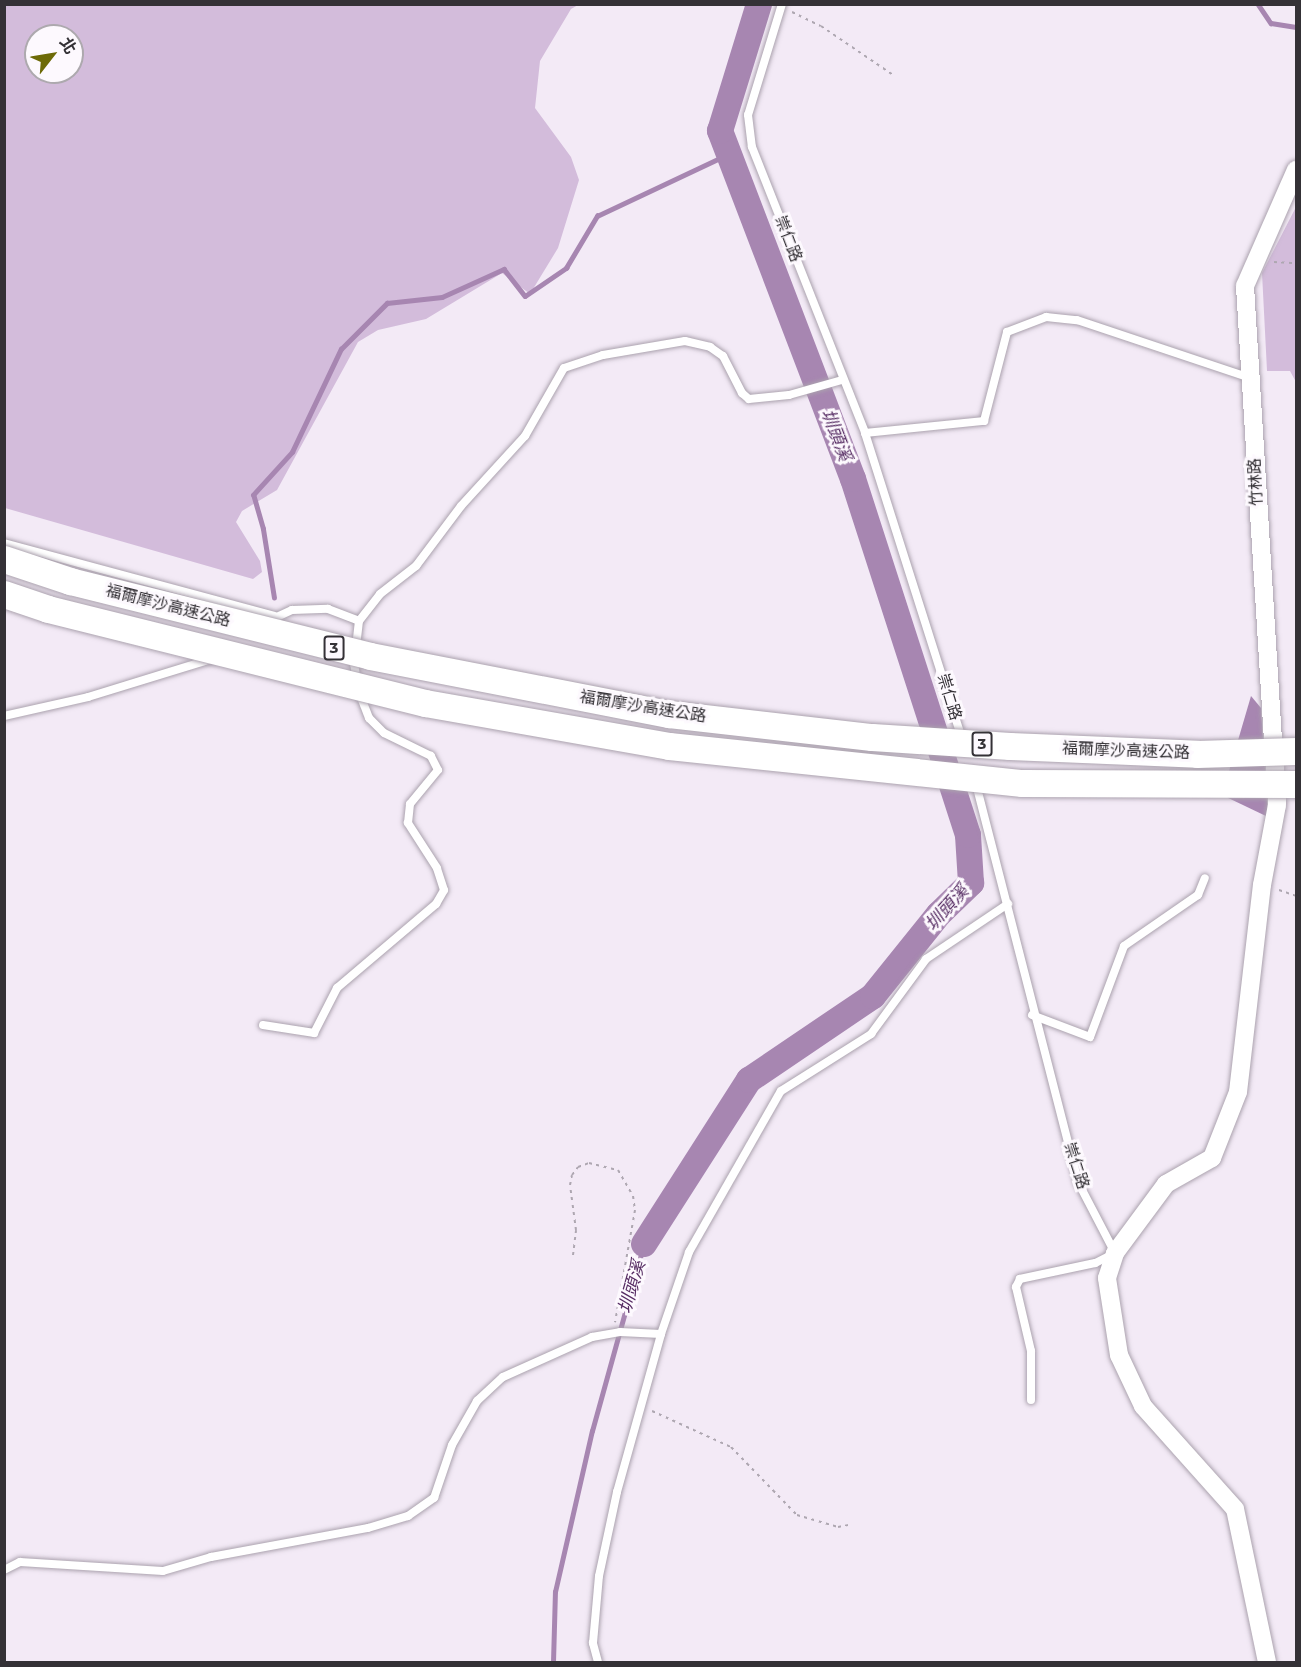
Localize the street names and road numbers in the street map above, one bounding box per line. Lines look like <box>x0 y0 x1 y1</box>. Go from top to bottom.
street label: 崇仁路 <box>770 213 806 265</box>
street label: 竹林路 <box>1245 458 1267 506</box>
street label: 福爾摩沙高速公路 <box>104 581 232 631</box>
road number: 3 <box>324 636 344 660</box>
street label: 崇仁路 <box>933 671 965 723</box>
street label: 福爾摩沙高速公路 <box>578 688 708 726</box>
road number: 3 <box>972 732 992 756</box>
street label: 福爾摩沙高速公路 <box>1062 739 1190 763</box>
street label: 崇仁路 <box>1059 1140 1093 1192</box>

